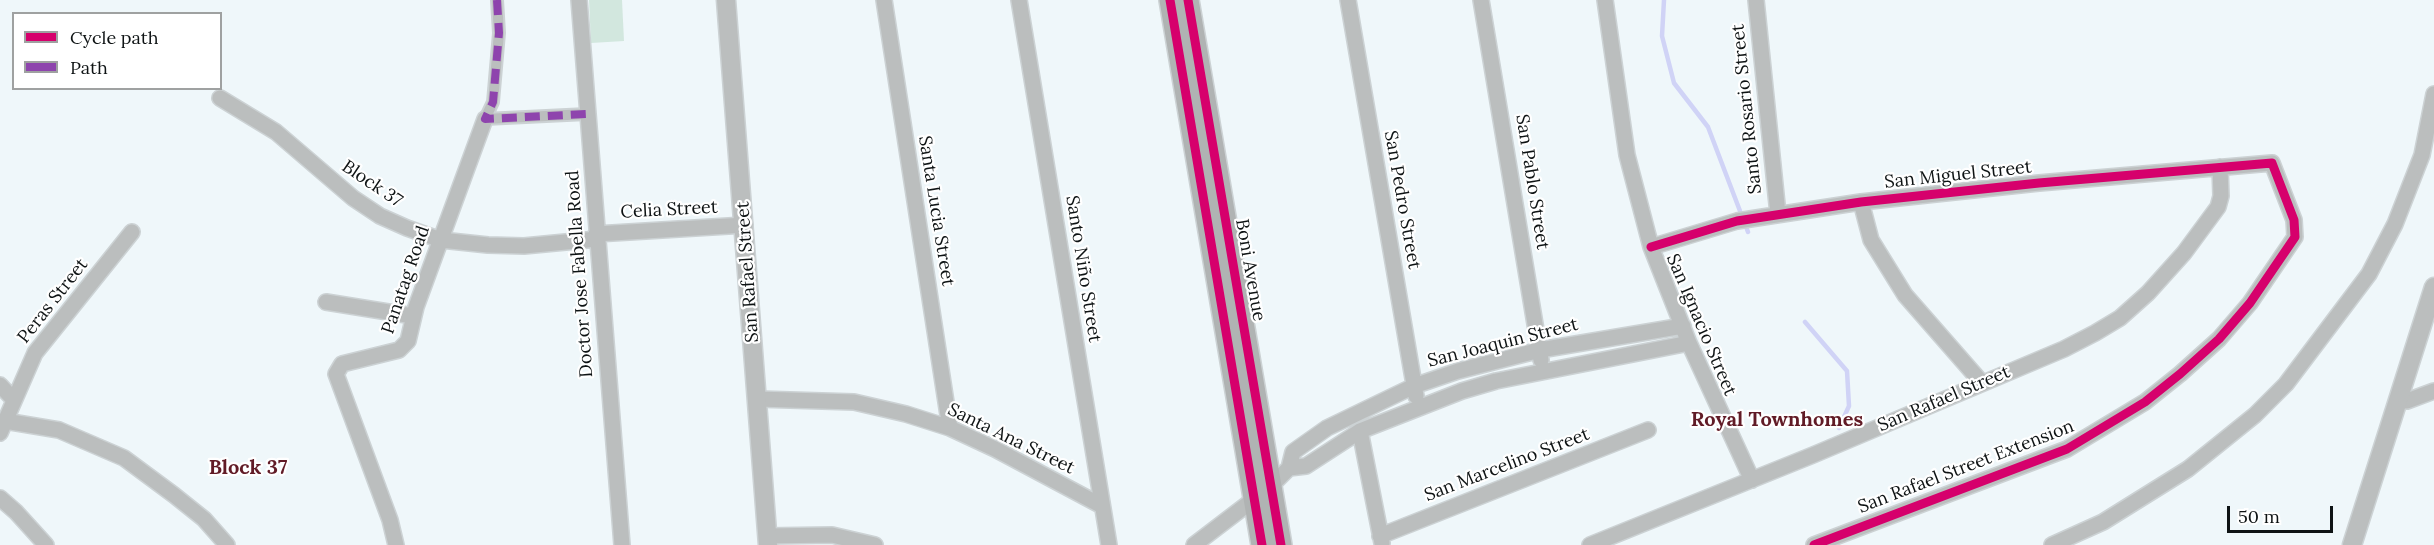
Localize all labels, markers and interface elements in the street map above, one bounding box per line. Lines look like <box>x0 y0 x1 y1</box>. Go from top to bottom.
legend <box>12 12 222 90</box>
street label: Santo Rosario Street <box>1727 23 1767 195</box>
text: Cycle path <box>70 26 159 49</box>
text: Path <box>70 56 108 79</box>
street label: San Pablo Street <box>1511 113 1553 251</box>
street label: San Pedro Street <box>1379 129 1425 271</box>
street label: Santa Lucia Street <box>913 134 959 288</box>
street label: Block 37 <box>338 156 406 212</box>
street label: San Miguel Street <box>1883 157 2033 193</box>
street label: Doctor Jose Fabella Road <box>562 170 598 378</box>
street label: Santo Niño Street <box>1061 194 1105 344</box>
street label: Celia Street <box>620 197 718 223</box>
street label: San Rafael Street <box>732 201 764 343</box>
street label: Boni Avenue <box>1230 217 1270 323</box>
street label: Panatag Road <box>377 223 435 337</box>
street label: San Ignacio Street <box>1661 251 1741 399</box>
street label: Peras Street <box>13 254 93 348</box>
street label: San Joaquin Street <box>1426 314 1580 372</box>
street label: San Rafael Street <box>1875 361 2013 437</box>
street label: Santa Ana Street <box>944 399 1078 479</box>
district label: Royal Townhomes <box>1691 408 1863 432</box>
street label: San Rafael Street Extension <box>1855 416 2077 518</box>
street label: San Marcelino Street <box>1421 424 1593 506</box>
district label: Block 37 <box>209 456 287 480</box>
scale bar <box>2230 494 2336 532</box>
text: 50 m <box>2238 505 2280 528</box>

